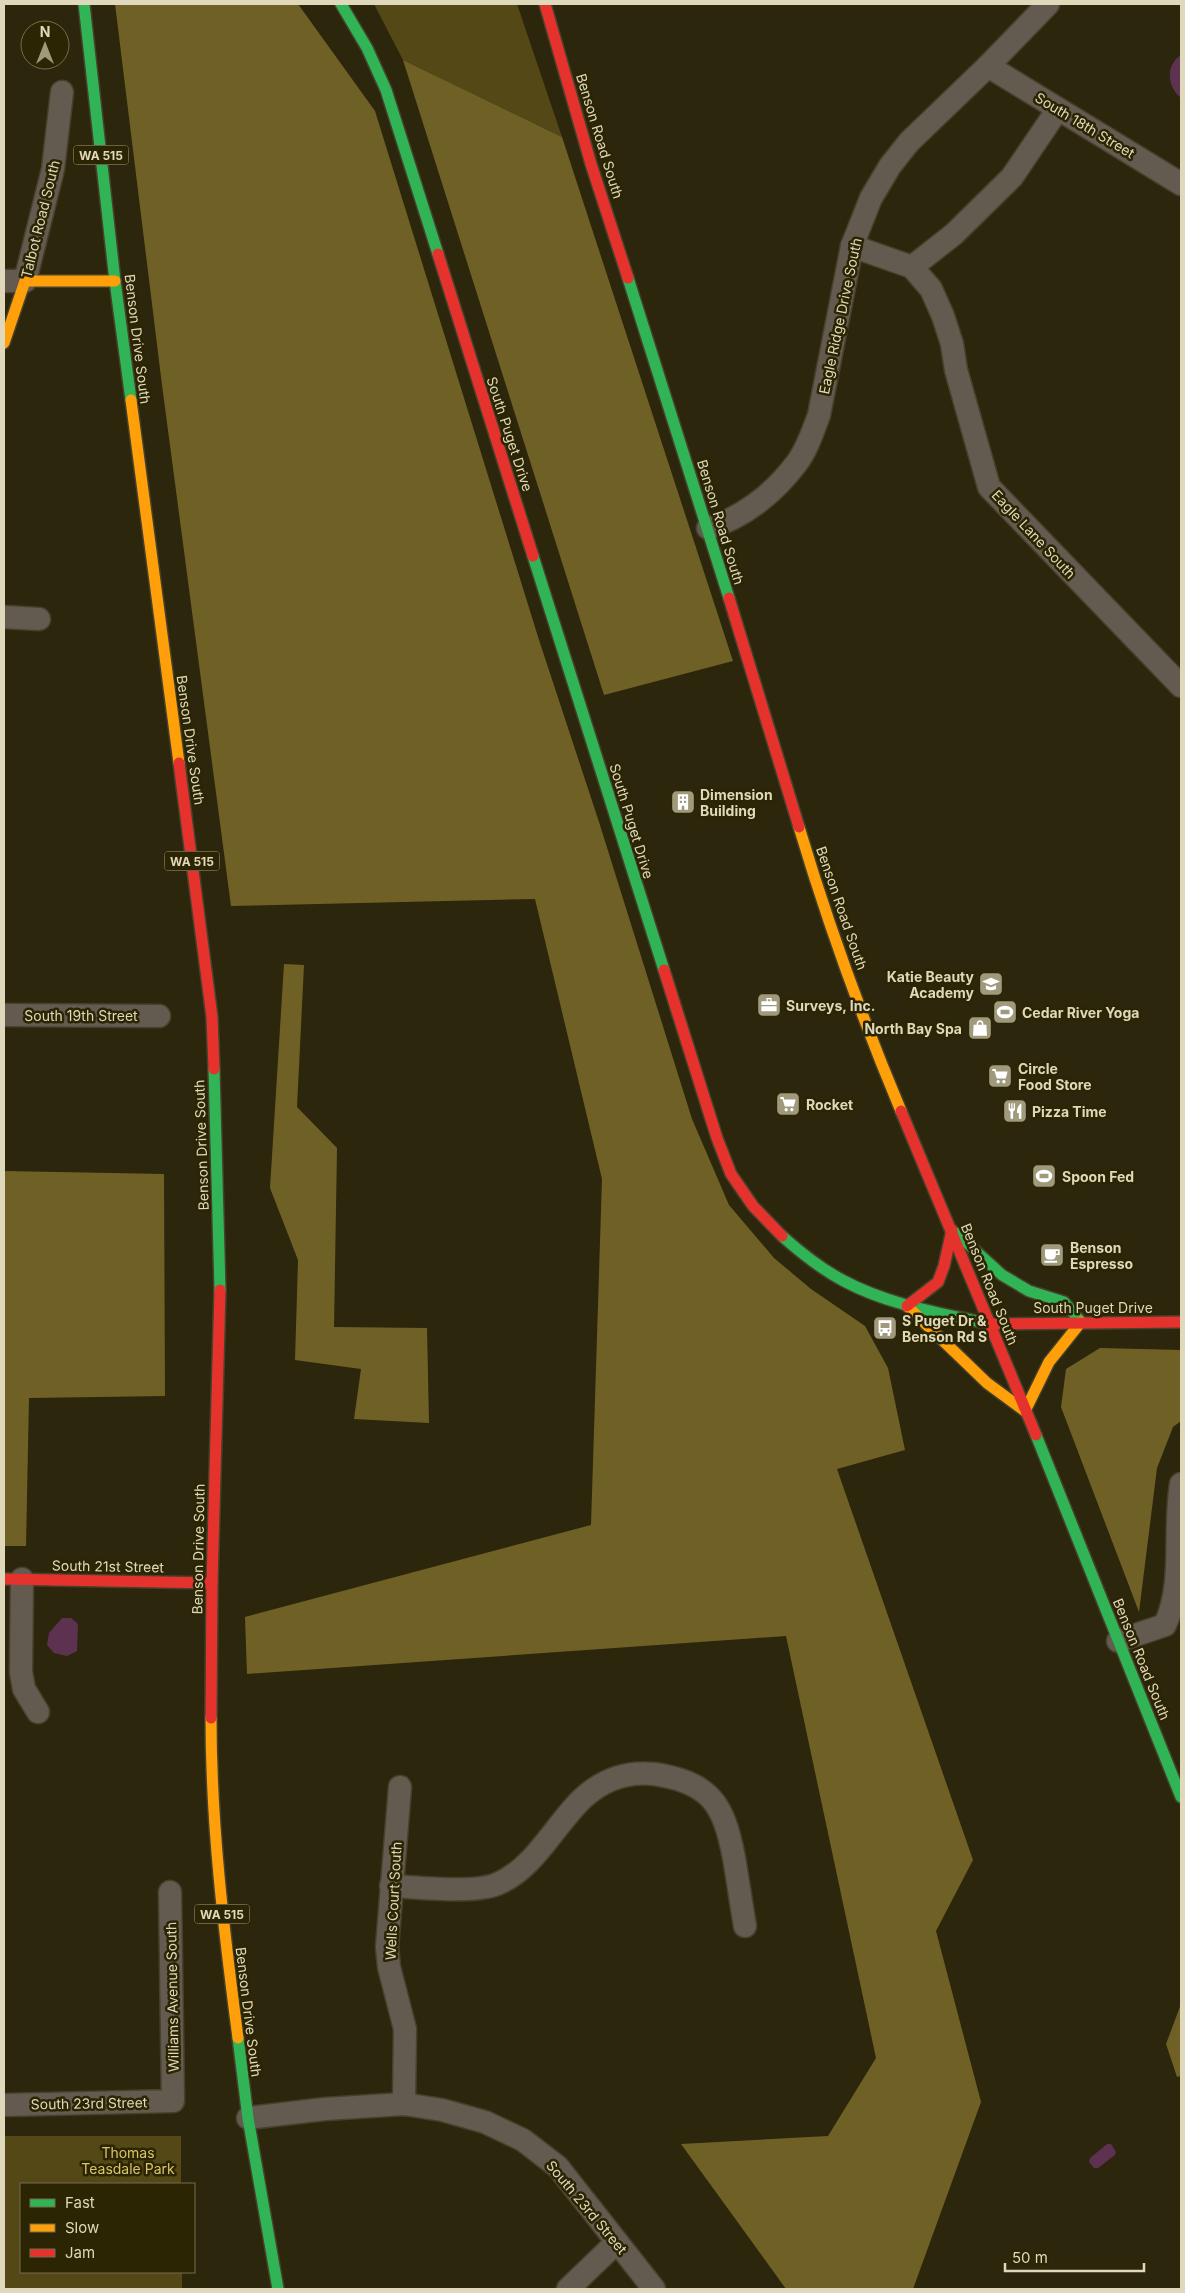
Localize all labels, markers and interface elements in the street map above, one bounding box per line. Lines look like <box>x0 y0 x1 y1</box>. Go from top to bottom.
north arrow <box>20 20 70 70</box>
text: N <box>40 23 50 40</box>
street label: Benson Road South <box>573 71 627 201</box>
street label: South 18th Street <box>1032 89 1138 162</box>
road number: WA 515 <box>74 146 128 164</box>
street label: Talbot Road South <box>17 158 63 280</box>
street label: Eagle Ridge Drive South <box>815 236 865 396</box>
street label: Benson Drive South <box>122 273 154 405</box>
street label: South Puget Drive <box>483 374 537 494</box>
street label: Benson Road South <box>694 457 748 587</box>
street label: Eagle Lane South <box>989 486 1079 582</box>
street label: Benson Drive South <box>173 674 209 806</box>
street label: South Puget Drive <box>606 761 658 881</box>
place label: Dimension Building <box>700 786 773 819</box>
building icon: Dimension Building <box>670 789 696 815</box>
street label: Benson Road South <box>813 844 871 972</box>
road number: WA 515 <box>164 851 220 870</box>
place label: Katie Beauty Academy <box>887 968 975 1001</box>
school or university icon: Katie Beauty Academy <box>978 971 1004 997</box>
office icon: Surveys, Inc. <box>756 992 782 1018</box>
place label: Surveys, Inc. <box>786 997 875 1014</box>
sports icon: Cedar River Yoga <box>992 999 1018 1025</box>
place label: Cedar River Yoga <box>1022 1004 1139 1021</box>
street label: South 19th Street <box>24 1007 138 1024</box>
shop icon: North Bay Spa <box>967 1015 993 1041</box>
place label: North Bay Spa <box>864 1020 962 1037</box>
place label: Circle Food Store <box>1018 1060 1092 1093</box>
supermarket icon: Circle Food Store <box>987 1063 1013 1089</box>
street label: Benson Drive South <box>190 1079 212 1211</box>
supermarket icon: Rocket <box>775 1091 801 1117</box>
place label: Rocket <box>806 1096 853 1113</box>
restaurant icon: Pizza Time <box>1002 1098 1028 1124</box>
place label: Pizza Time <box>1032 1103 1107 1120</box>
sports icon: Spoon Fed <box>1031 1163 1057 1189</box>
place label: Spoon Fed <box>1062 1168 1134 1185</box>
street label: Benson Road South <box>958 1221 1022 1347</box>
place label: Benson Espresso <box>1070 1239 1134 1272</box>
cafe icon: Benson Espresso <box>1039 1242 1065 1268</box>
street label: South Puget Drive <box>1033 1299 1153 1316</box>
place label: S Puget Dr & Benson Rd S <box>902 1312 987 1345</box>
bus stop icon: S Puget Dr & Benson Rd S <box>872 1315 898 1341</box>
street label: Benson Drive South <box>188 1483 208 1615</box>
street label: South 21st Street <box>52 1557 165 1575</box>
street label: Benson Road South <box>1110 1596 1174 1722</box>
street label: Wells Court South <box>381 1841 405 1961</box>
road number: WA 515 <box>194 1905 250 1924</box>
street label: Williams Avenue South <box>162 1922 182 2072</box>
street label: Benson Drive South <box>233 1946 265 2078</box>
street label: South 23rd Street <box>31 2093 148 2113</box>
park label: Thomas Teasdale Park <box>81 2144 175 2177</box>
street label: South 23rd Street <box>543 2157 631 2257</box>
legend <box>20 2183 195 2273</box>
text: Fast <box>65 2193 95 2212</box>
text: Slow <box>65 2218 99 2237</box>
scale bar <box>1005 2240 1144 2272</box>
text: Jam <box>65 2243 95 2262</box>
text: 50 m <box>1012 2248 1048 2267</box>

